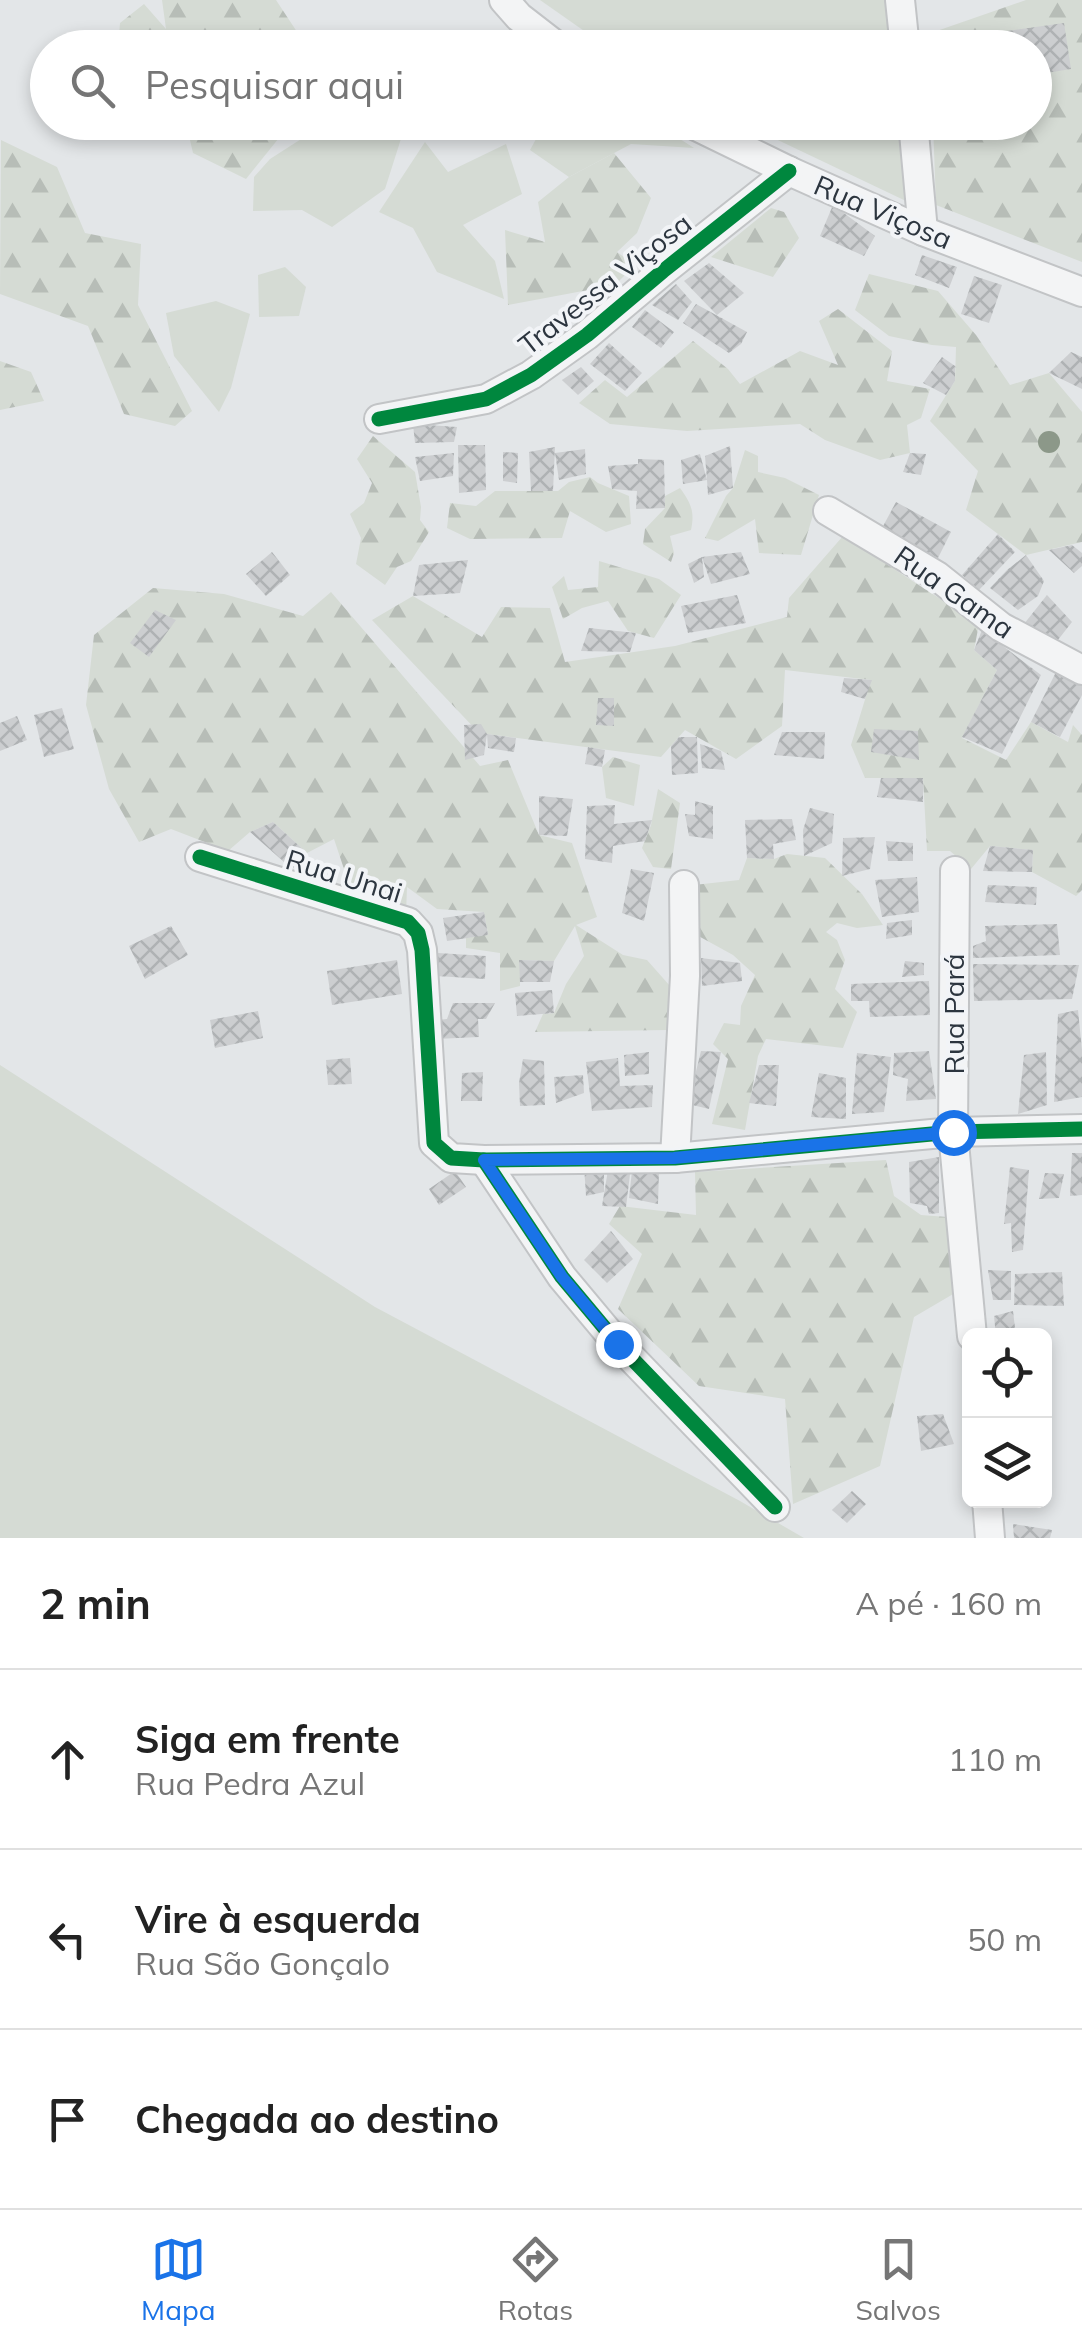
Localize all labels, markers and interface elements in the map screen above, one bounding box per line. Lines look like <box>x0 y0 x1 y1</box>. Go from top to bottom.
search box <box>30 30 1052 140</box>
icon: search <box>65 58 120 113</box>
text: Pesquisar aqui <box>145 61 404 109</box>
street label: Rua Viçosa <box>809 167 957 256</box>
street label: Travessa Viçosa <box>511 205 698 362</box>
street label: Rua Gama <box>888 538 1021 646</box>
street label: Rua Unai <box>282 841 407 910</box>
street label: Rua Pará <box>936 954 971 1074</box>
route start <box>931 1110 977 1156</box>
route end <box>596 1322 642 1368</box>
map controls <box>962 1328 1052 1508</box>
button: locate <box>962 1328 1052 1418</box>
button: layers <box>962 1418 1052 1508</box>
text: 2 min <box>40 1577 151 1630</box>
text: A pé · 160 m <box>855 1583 1042 1623</box>
text: Siga em frente <box>135 1715 400 1763</box>
icon: ahead <box>40 1732 95 1787</box>
text: 110 m <box>948 1739 1042 1779</box>
text: Rua Pedra Azul <box>135 1763 365 1803</box>
text: Vire à esquerda <box>135 1895 421 1943</box>
icon: left <box>40 1912 95 1967</box>
text: 50 m <box>967 1919 1042 1959</box>
text: Rua São Gonçalo <box>135 1943 390 1983</box>
icon: arrive <box>40 2092 95 2147</box>
text: Chegada ao destino <box>135 2095 499 2143</box>
tab: Mapa <box>141 2232 216 2327</box>
tab: Rotas <box>498 2232 573 2327</box>
tab: Salvos <box>855 2232 941 2327</box>

